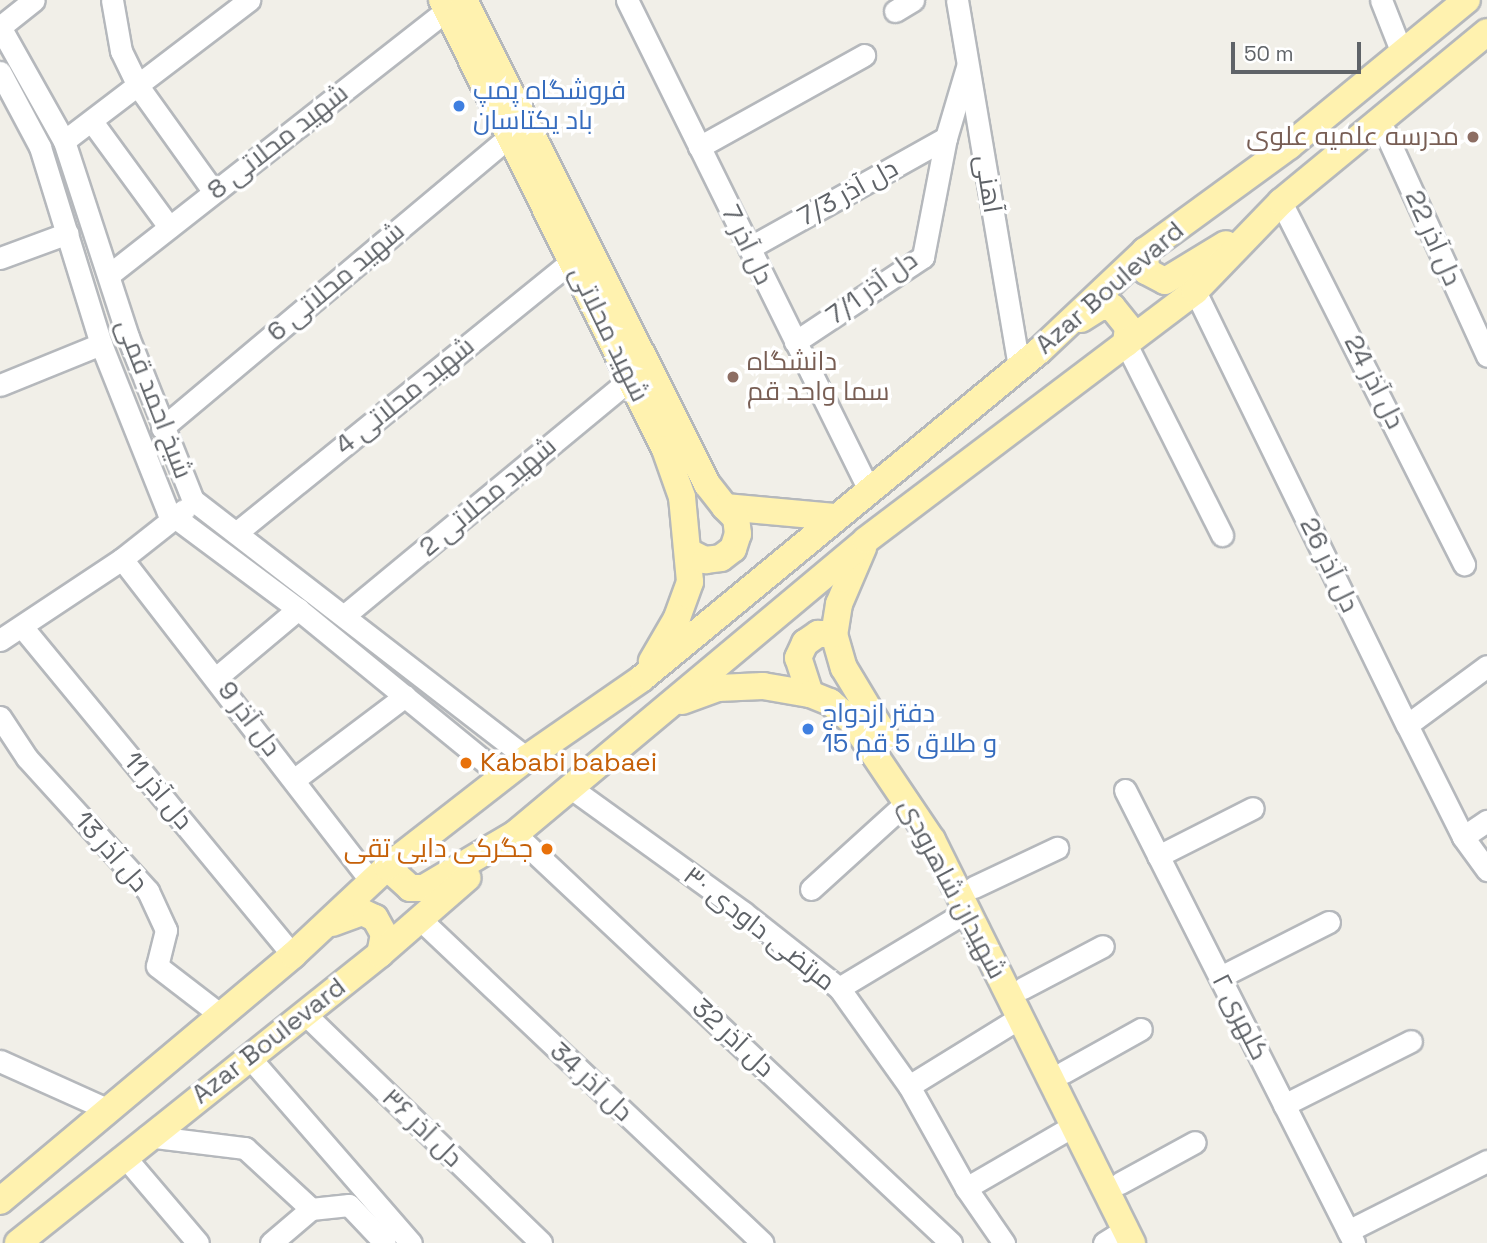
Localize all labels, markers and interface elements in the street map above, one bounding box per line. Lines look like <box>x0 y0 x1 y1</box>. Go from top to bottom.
scale bar <box>1235 28 1364 72</box>
text: 50 m <box>1244 40 1294 67</box>
place label: فروشگاه پمپ باد یکتاسان <box>473 75 626 136</box>
street label: شهید محلاتی 8 <box>202 78 354 206</box>
marker: فروشگاه پمپ باد یکتاسان <box>451 98 467 114</box>
place label: مدرسه علمیه علوی <box>1246 121 1459 153</box>
marker: مدرسه علمیه علوی <box>1465 129 1481 145</box>
street label: دل آذر 7/3 <box>793 153 903 233</box>
street label: آهنی <box>968 153 1008 215</box>
street label: دل آذر 22 <box>1398 186 1468 290</box>
street label: دل آذر 7 <box>715 200 779 290</box>
street label: Azar Boulevard <box>1029 215 1191 361</box>
street label: شهید محلاتی 6 <box>261 216 411 348</box>
street label: دل آذر 7/1 <box>820 245 924 331</box>
street label: شهید محلاتی <box>563 261 655 407</box>
street label: شیخ احمد قمی <box>109 315 199 483</box>
street label: دل آذر 24 <box>1337 330 1411 434</box>
street label: شهید محلاتی 4 <box>329 331 481 461</box>
place label: دانشگاه سما واحد قم <box>747 346 890 408</box>
marker: دانشگاه سما واحد قم <box>725 369 741 385</box>
street label: شهید محلاتی 2 <box>413 431 563 563</box>
street label: دل آذر 26 <box>1293 513 1365 617</box>
street label: دل آذر 9 <box>211 675 287 763</box>
place label: دفتر ازدواج 15 و طلاق 5 قم <box>822 698 997 760</box>
marker: دفتر ازدواج 15 و طلاق 5 قم <box>800 721 816 737</box>
street label: دل آذر 11 <box>117 746 199 836</box>
place label: Kababi babaei <box>480 747 657 779</box>
marker: Kababi babaei <box>458 755 474 771</box>
street label: شهیدان شاهرودی <box>892 794 1012 984</box>
street label: دل آذر 13 <box>68 805 154 899</box>
place label: جگرکی دایی تقی <box>344 833 533 865</box>
marker: جگرکی دایی تقی <box>539 841 555 857</box>
street label: ۳۰ مرتضی داودی <box>677 860 841 998</box>
street label: کلهری ۲ <box>1205 969 1275 1065</box>
street label: Azar Boulevard <box>186 971 352 1111</box>
street label: دل آذر 32 <box>685 992 781 1084</box>
street label: دل آذر 34 <box>543 1036 639 1128</box>
street label: دل آذر ۳۶ <box>375 1082 469 1174</box>

